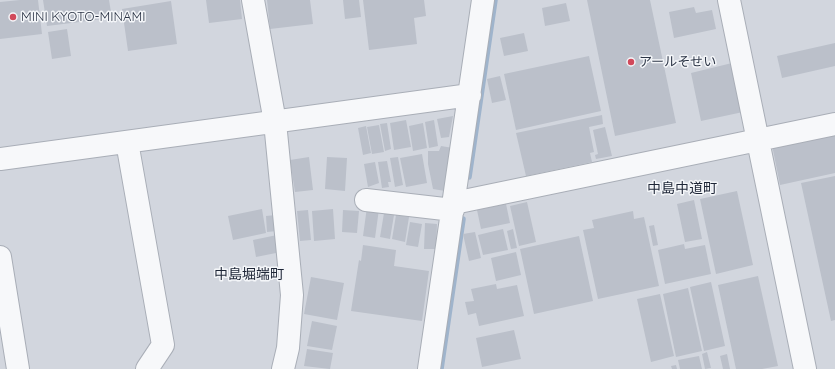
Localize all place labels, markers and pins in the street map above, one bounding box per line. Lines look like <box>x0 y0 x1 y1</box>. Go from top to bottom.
place label: MINI KYOTO-MINAMI <box>21 9 145 25</box>
marker: MINI KYOTO-MINAMI <box>8 12 18 22</box>
place label: アールそせい <box>639 54 716 70</box>
marker: アールそせい <box>626 57 636 67</box>

